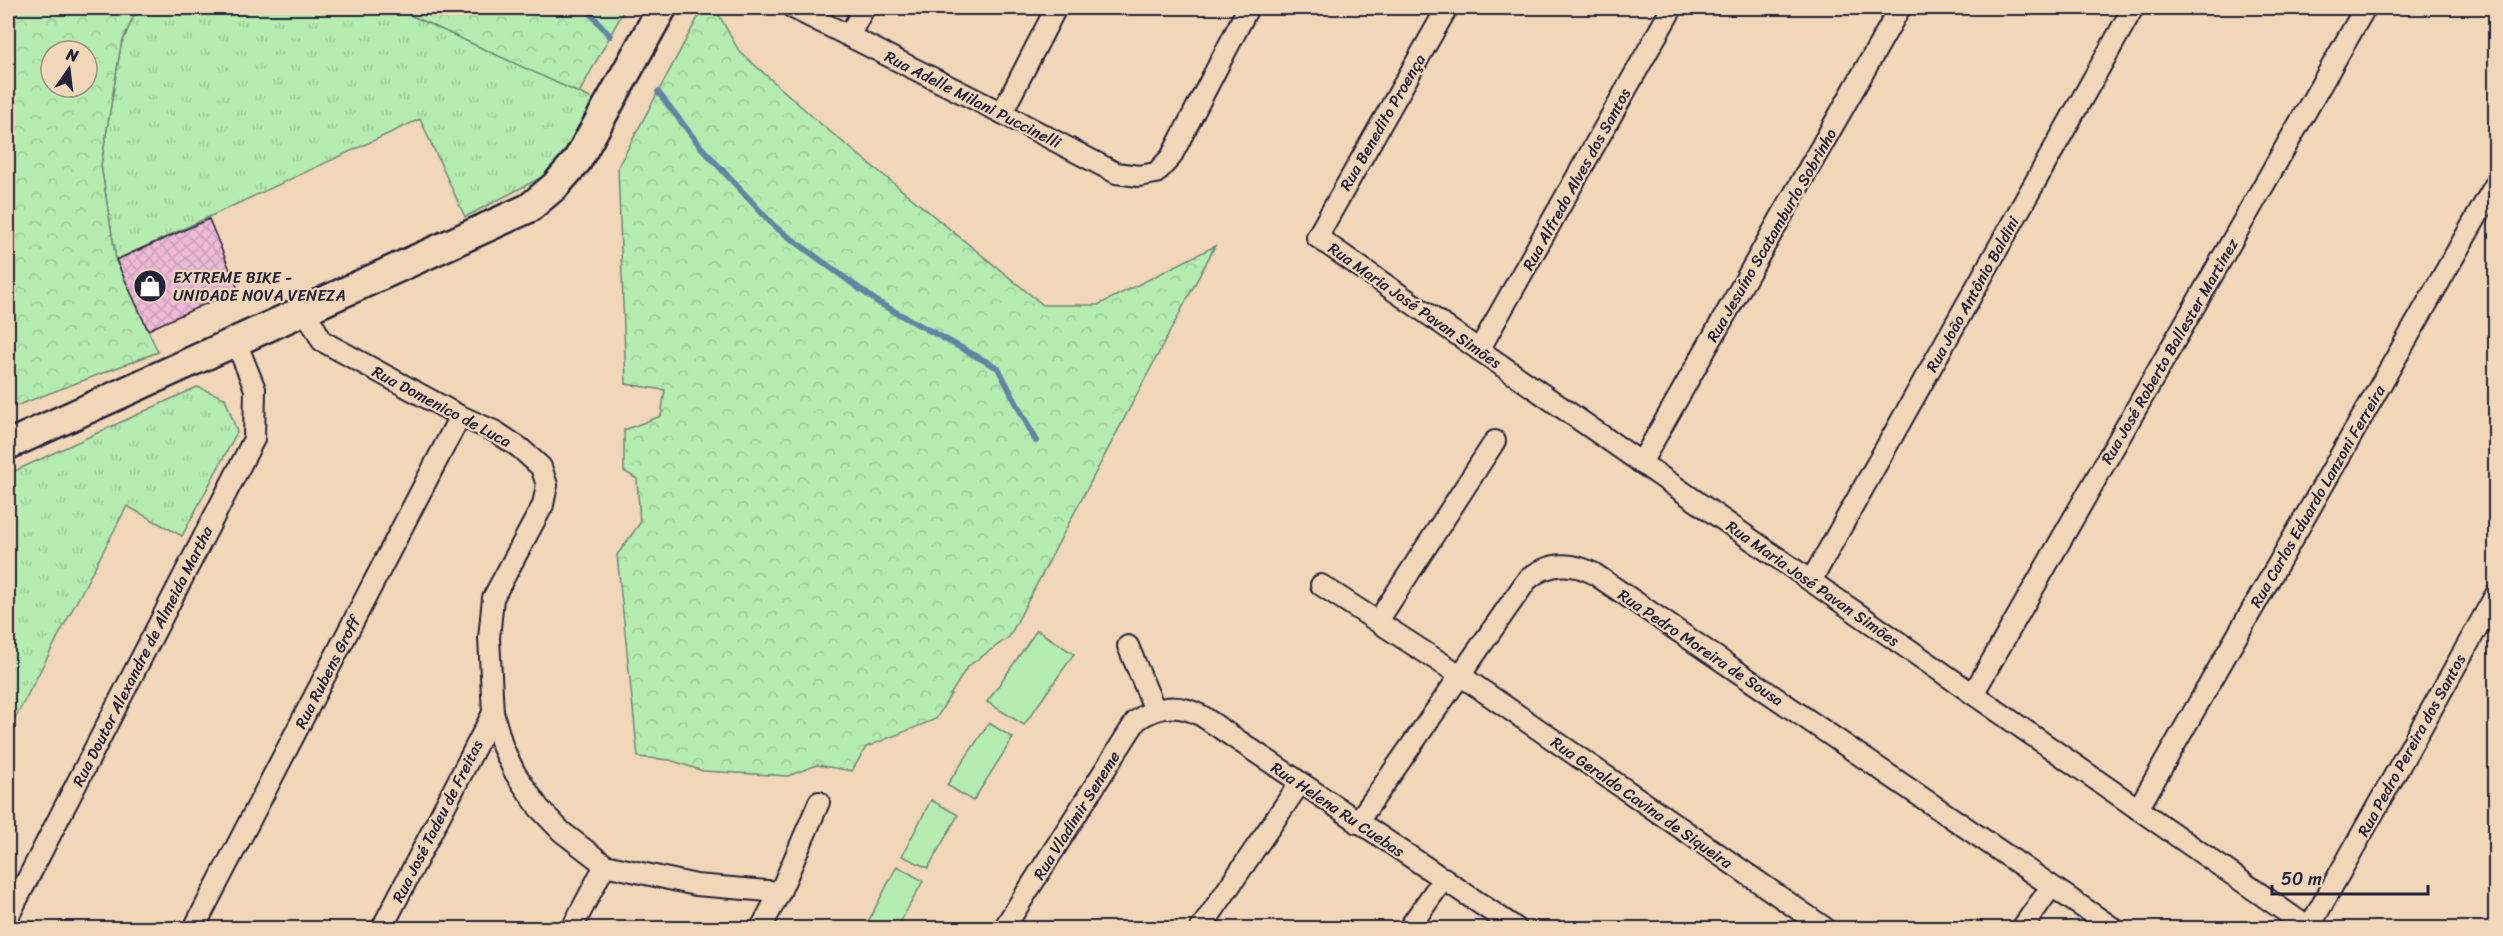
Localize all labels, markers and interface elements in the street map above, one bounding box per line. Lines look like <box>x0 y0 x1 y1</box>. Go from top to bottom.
north arrow <box>39 39 99 99</box>
text: N <box>63 39 82 71</box>
street label: Rua Adelle Milani Puccinelli <box>879 42 1067 157</box>
street label: Rua Benedito Proença <box>1331 48 1433 196</box>
street label: Rua Alfredo Alves dos Santos <box>1514 82 1639 276</box>
street label: Rua Jesuíno Scatamburlo Sobrinho <box>1698 123 1845 348</box>
street label: Rua João Antônio Baldini <box>1917 210 2028 378</box>
street label: Rua José Roberto Ballester Martinez <box>2093 232 2246 470</box>
street label: Rua Maria José Pavan Simões <box>1322 234 1508 377</box>
place label: EXTREME BIKE - UNIDADE NOVA VENEZA <box>173 263 346 310</box>
shop icon: EXTREME BIKE - UNIDADE NOVA VENEZA <box>132 268 168 304</box>
street label: Rua Domenico de Luca <box>367 357 517 455</box>
street label: Rua Carlos Eduardo Lanzoni Ferreira <box>2242 378 2394 613</box>
street label: Rua Maria José Pavan Simões <box>1720 512 1906 655</box>
street label: Rua Doutor Alexandre de Almeida Martha <box>64 520 221 792</box>
street label: Rua Pedro Moreira de Sousa <box>1612 581 1790 714</box>
street label: Rua Rubens Groff <box>286 608 370 734</box>
street label: Rua Pedro Pereira dos Santos <box>2349 648 2474 842</box>
street label: Rua Geraldo Cavina de Siqueira <box>1545 728 1740 877</box>
street label: Rua José Tadeu de Freitas <box>384 734 491 908</box>
street label: Rua Vladimir Seneme <box>1025 745 1128 886</box>
street label: Rua Helena Ru Cuebas <box>1265 754 1411 866</box>
scale bar <box>2272 858 2428 896</box>
text: 50 m <box>2281 863 2322 895</box>

